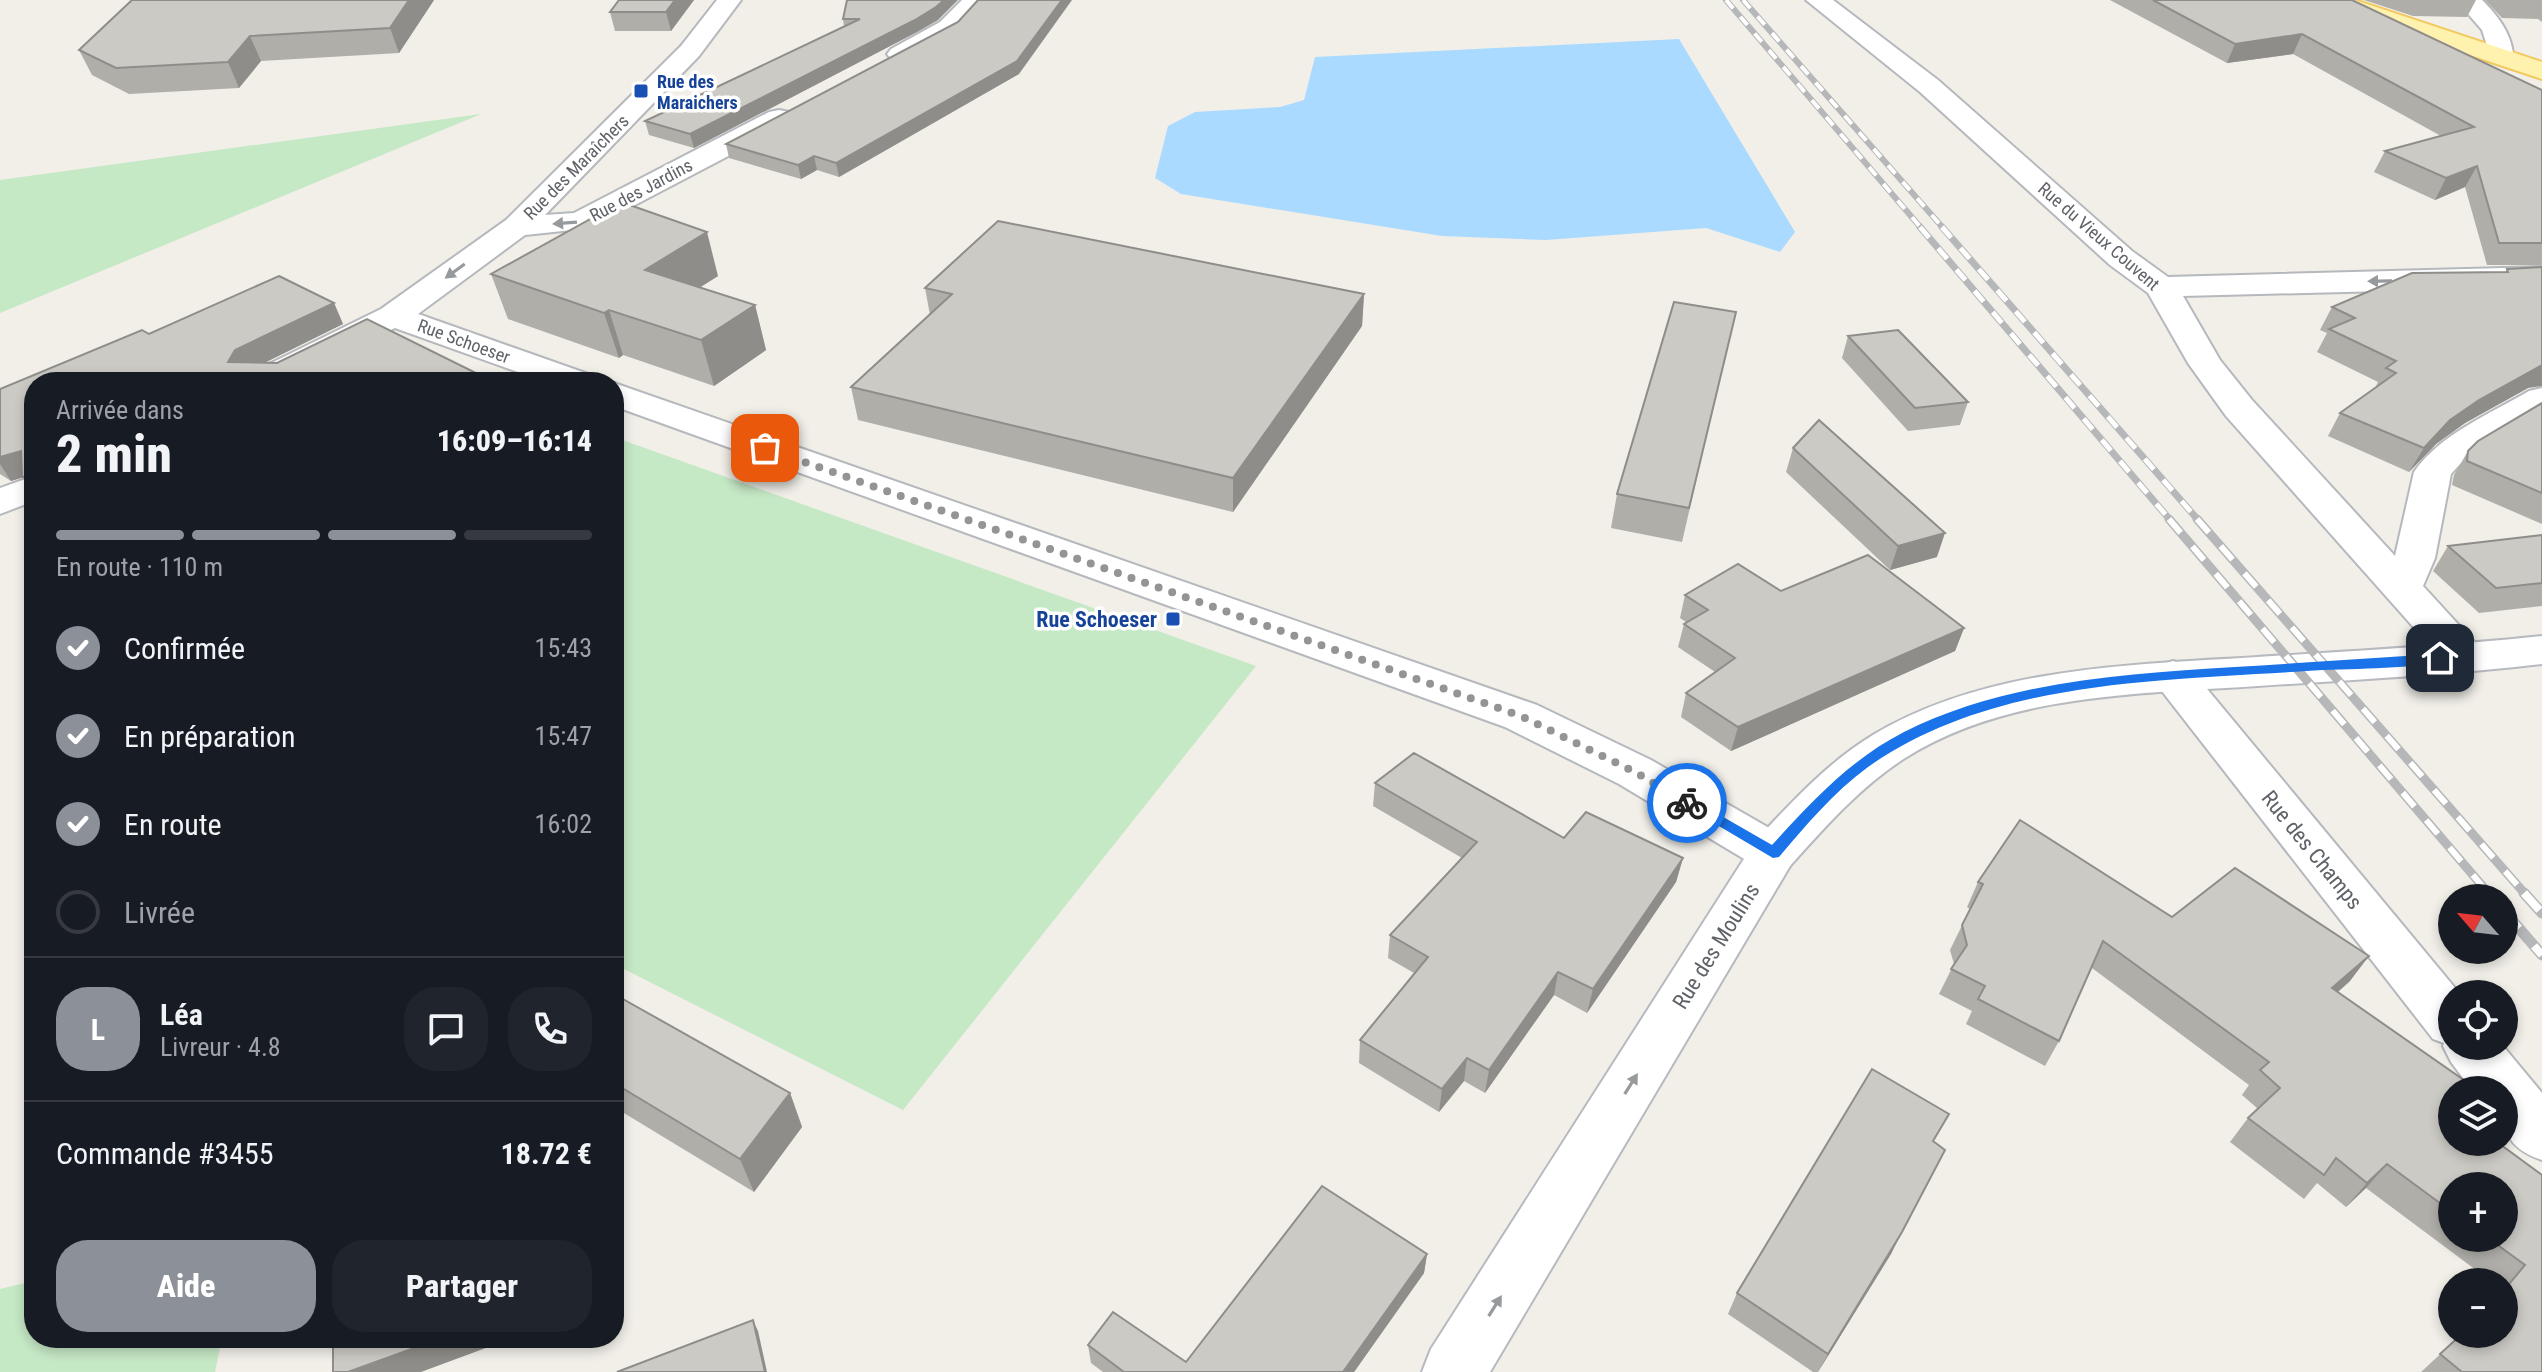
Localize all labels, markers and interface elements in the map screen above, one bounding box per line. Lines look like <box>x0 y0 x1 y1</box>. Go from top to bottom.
place label: Rue des Maraichers <box>657 71 738 113</box>
marker: Rue des Maraichers <box>632 82 650 100</box>
street label: Rue des Maraîchers <box>519 110 633 224</box>
street label: Rue des Jardins <box>586 154 696 226</box>
street label: Rue du Vieux Couvent <box>2034 178 2164 294</box>
one-way arrow <box>552 217 577 230</box>
one-way arrow <box>445 263 466 278</box>
one-way arrow <box>2367 275 2392 288</box>
street label: Rue Schoeser <box>415 315 514 368</box>
text: Arrivée dans <box>56 395 184 425</box>
pin <box>731 414 799 482</box>
text: 16:09–16:14 <box>437 423 592 458</box>
text: 2 min <box>56 424 172 485</box>
icon: bag <box>743 426 787 470</box>
text: En route · 110 m <box>56 552 223 582</box>
place label: Rue Schoeser <box>1036 607 1157 632</box>
marker: Rue Schoeser <box>1164 610 1182 628</box>
pin <box>2406 624 2474 692</box>
icon: check <box>56 626 100 670</box>
text: Confirmée <box>124 631 245 666</box>
text: 15:43 <box>535 633 592 663</box>
icon: home <box>2418 636 2462 680</box>
icon: check <box>56 714 100 758</box>
text: En préparation <box>124 719 296 754</box>
text: 15:47 <box>535 721 592 751</box>
courier <box>1647 763 1727 843</box>
icon: bike <box>1665 781 1709 825</box>
street label: Rue des Champs <box>2257 786 2367 914</box>
icon: check <box>56 802 100 846</box>
text: En route <box>124 807 222 842</box>
text: 16:02 <box>535 809 592 839</box>
street label: Rue des Moulins <box>1667 879 1765 1013</box>
north arrow <box>2438 884 2518 964</box>
map controls <box>2438 884 2518 1348</box>
text: Livrée <box>124 895 195 930</box>
button: locate <box>2438 980 2518 1060</box>
button: chat <box>404 987 488 1071</box>
button: phone <box>508 987 592 1071</box>
text: Léa <box>160 997 203 1032</box>
text: L <box>91 1012 105 1047</box>
text: Livreur · 4.8 <box>160 1032 281 1062</box>
one-way arrow <box>1624 1073 1638 1095</box>
button: layers <box>2438 1076 2518 1156</box>
text: Commande #3455 <box>56 1136 274 1171</box>
text: 18.72 € <box>501 1136 592 1171</box>
button: + <box>2438 1172 2518 1252</box>
button: Aide <box>56 1240 316 1332</box>
button: Partager <box>332 1240 592 1332</box>
button: − <box>2438 1268 2518 1348</box>
one-way arrow <box>1487 1294 1502 1317</box>

